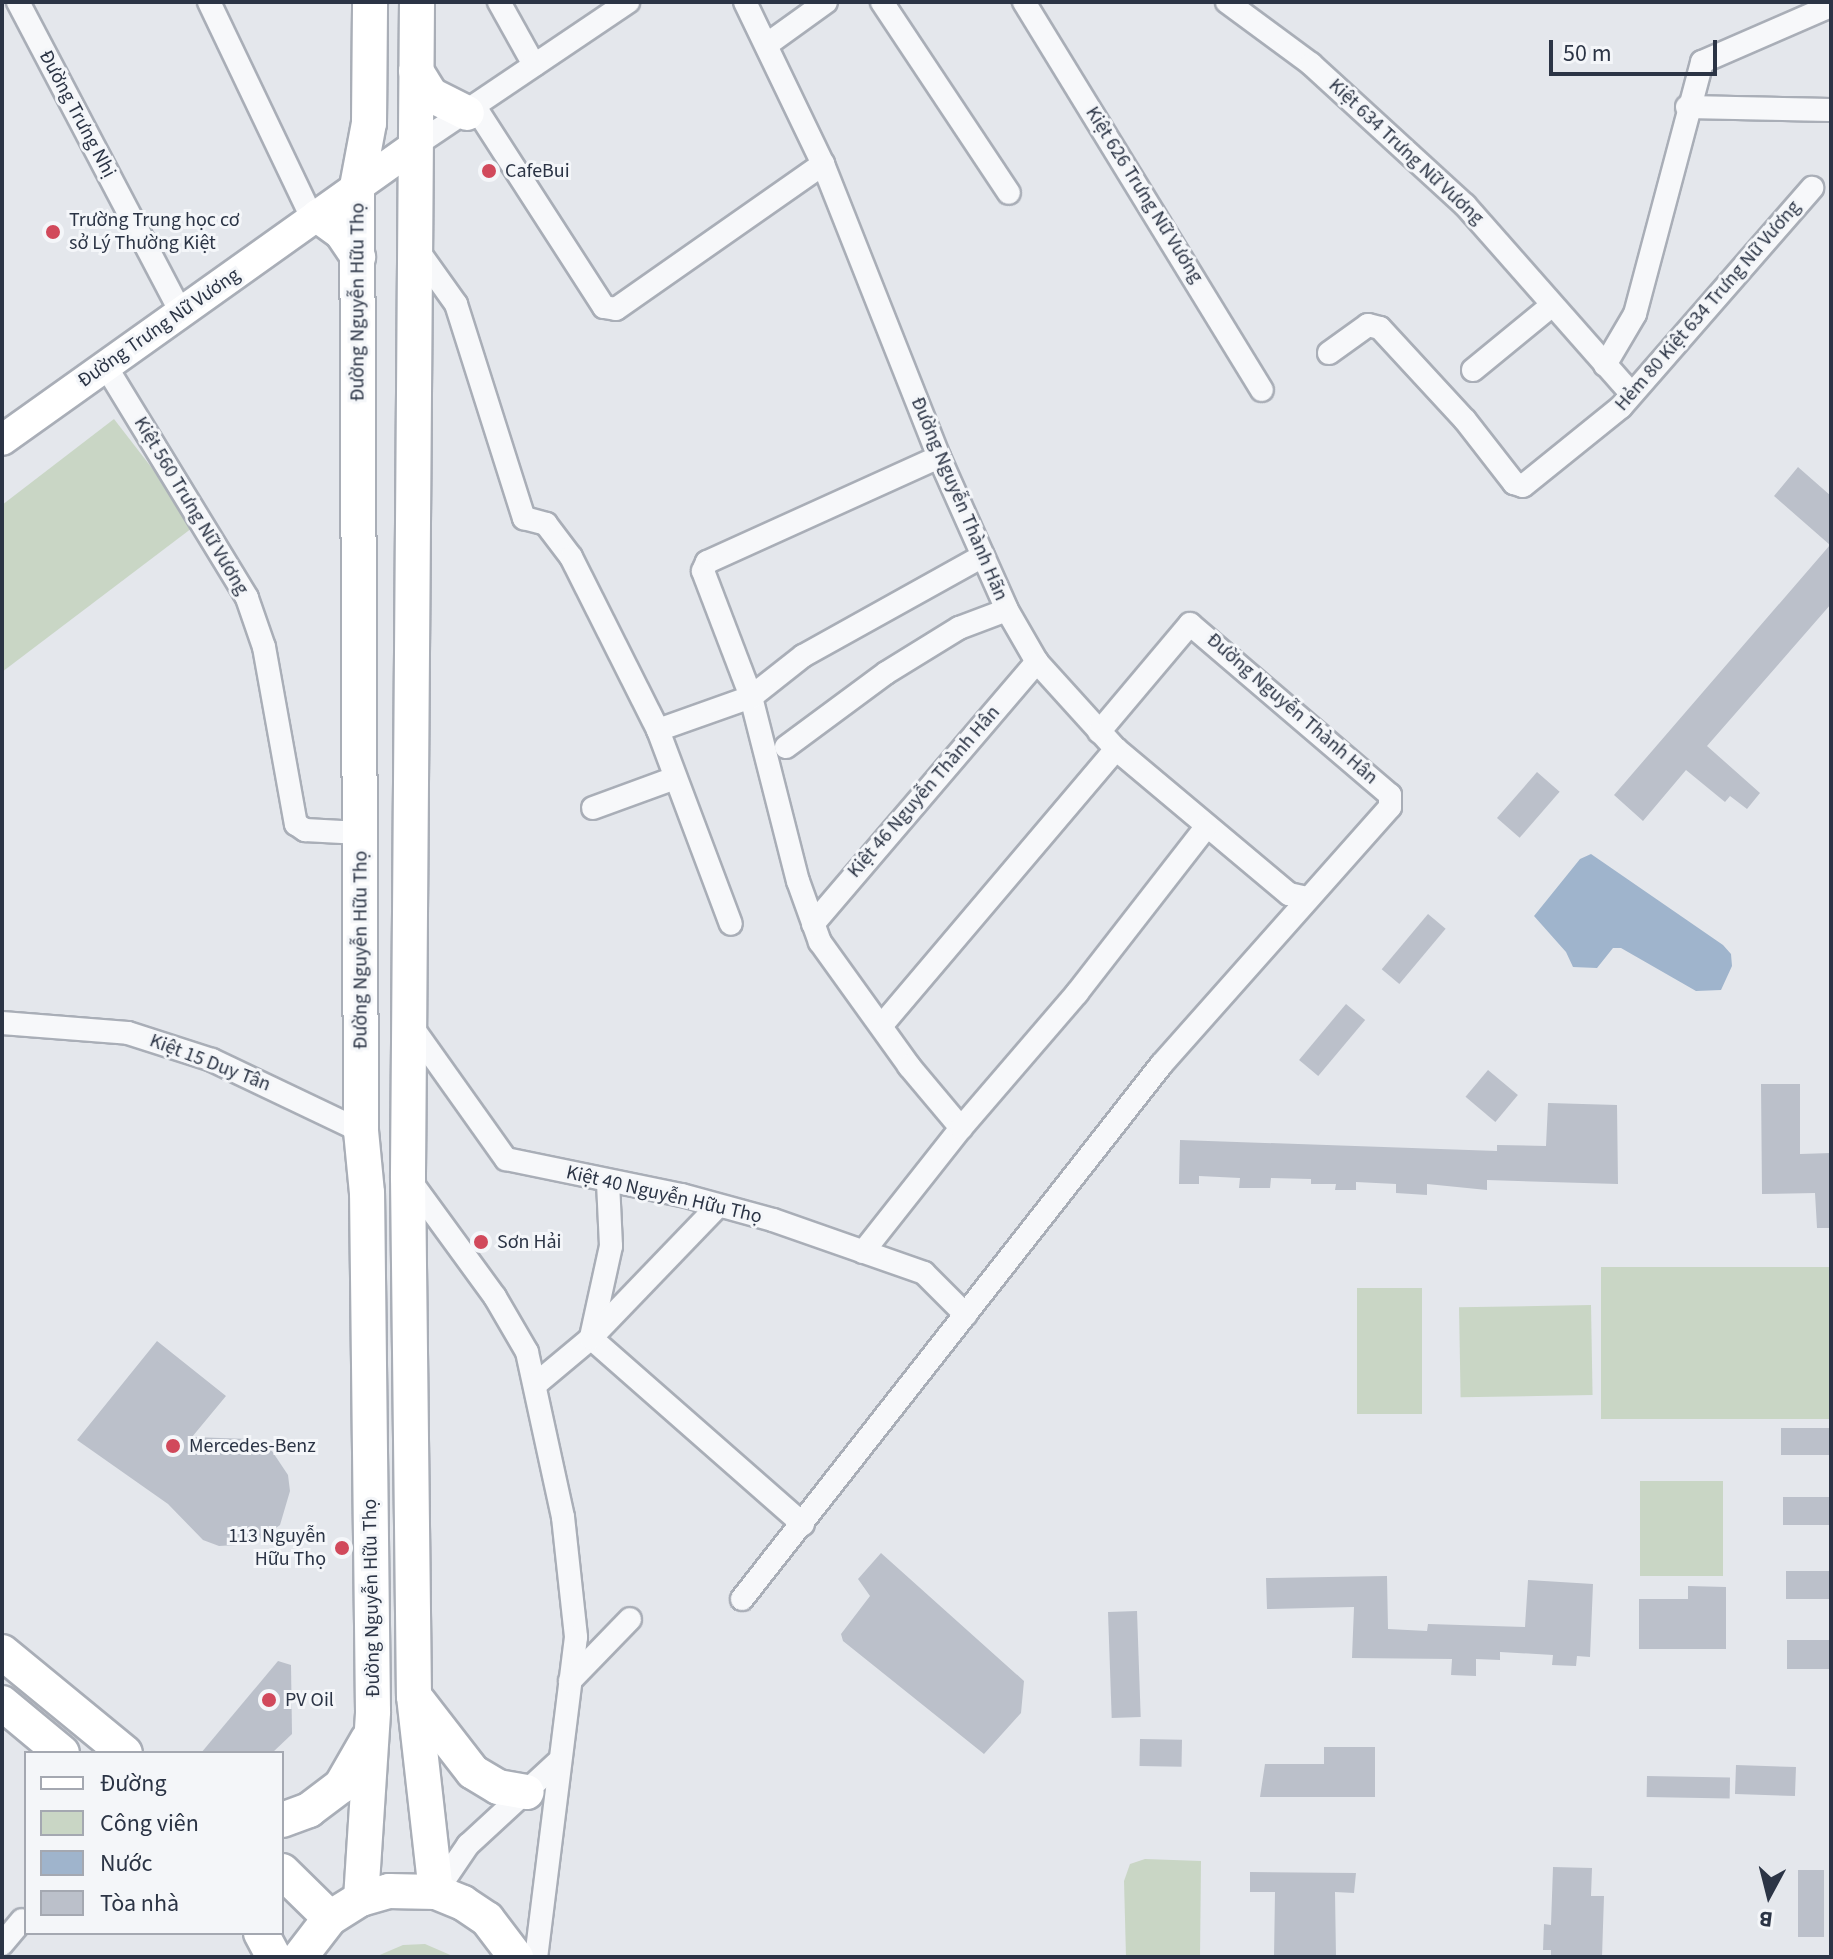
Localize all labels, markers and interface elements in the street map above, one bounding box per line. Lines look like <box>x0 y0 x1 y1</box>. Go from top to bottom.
scale bar <box>1553 24 1721 74</box>
text: 50 m <box>1563 36 1612 71</box>
street label: Đường Trưng Nhị <box>33 46 121 182</box>
street label: Kiệt 634 Trưng Nữ Vương <box>1323 74 1489 230</box>
street label: Kiệt 626 Trưng Nữ Vương <box>1080 102 1208 288</box>
place label: CafeBui <box>505 159 570 183</box>
marker: CafeBui <box>480 162 498 180</box>
street label: Hẻm 80 Kiệt 634 Trưng Nữ Vương <box>1610 196 1806 416</box>
street label: Đường Nguyễn Hữu Thọ <box>346 203 370 401</box>
place label: Trường Trung học cơ sở Lý Thường Kiệt <box>69 208 239 255</box>
marker: Trường Trung học cơ sở Lý Thường Kiệt <box>44 223 62 241</box>
street label: Đường Trưng Nữ Vương <box>73 263 245 393</box>
street label: Đường Nguyễn Thành Hãn <box>905 394 1013 604</box>
street label: Kiệt 560 Trưng Nữ Vương <box>128 413 254 599</box>
street label: Đường Nguyễn Thành Hân <box>1201 628 1383 790</box>
street label: Kiệt 46 Nguyễn Thành Hân <box>843 701 1005 883</box>
street label: Đường Nguyễn Hữu Thọ <box>349 851 373 1049</box>
street label: Kiệt 15 Duy Tân <box>146 1029 274 1097</box>
street label: Kiệt 40 Nguyễn Hữu Thọ <box>564 1161 764 1229</box>
place label: Sơn Hải <box>497 1230 561 1254</box>
marker: Sơn Hải <box>472 1233 490 1251</box>
place label: Mercedes-Benz <box>189 1434 316 1458</box>
marker: Mercedes-Benz <box>164 1437 182 1455</box>
street label: Đường Nguyễn Hữu Thọ <box>358 1498 386 1698</box>
place label: 113 Nguyễn Hữu Thọ <box>228 1524 326 1571</box>
marker: 113 Nguyễn Hữu Thọ <box>333 1539 351 1557</box>
place label: PV Oil <box>285 1688 334 1712</box>
marker: PV Oil <box>260 1691 278 1709</box>
legend <box>24 1751 284 1935</box>
text: Đường <box>100 1766 167 1801</box>
text: Công viên <box>100 1806 199 1841</box>
text: Nước <box>100 1846 153 1881</box>
north arrow <box>1729 1855 1809 1935</box>
text: Tòa nhà <box>100 1886 179 1921</box>
text: B <box>1758 1902 1775 1936</box>

